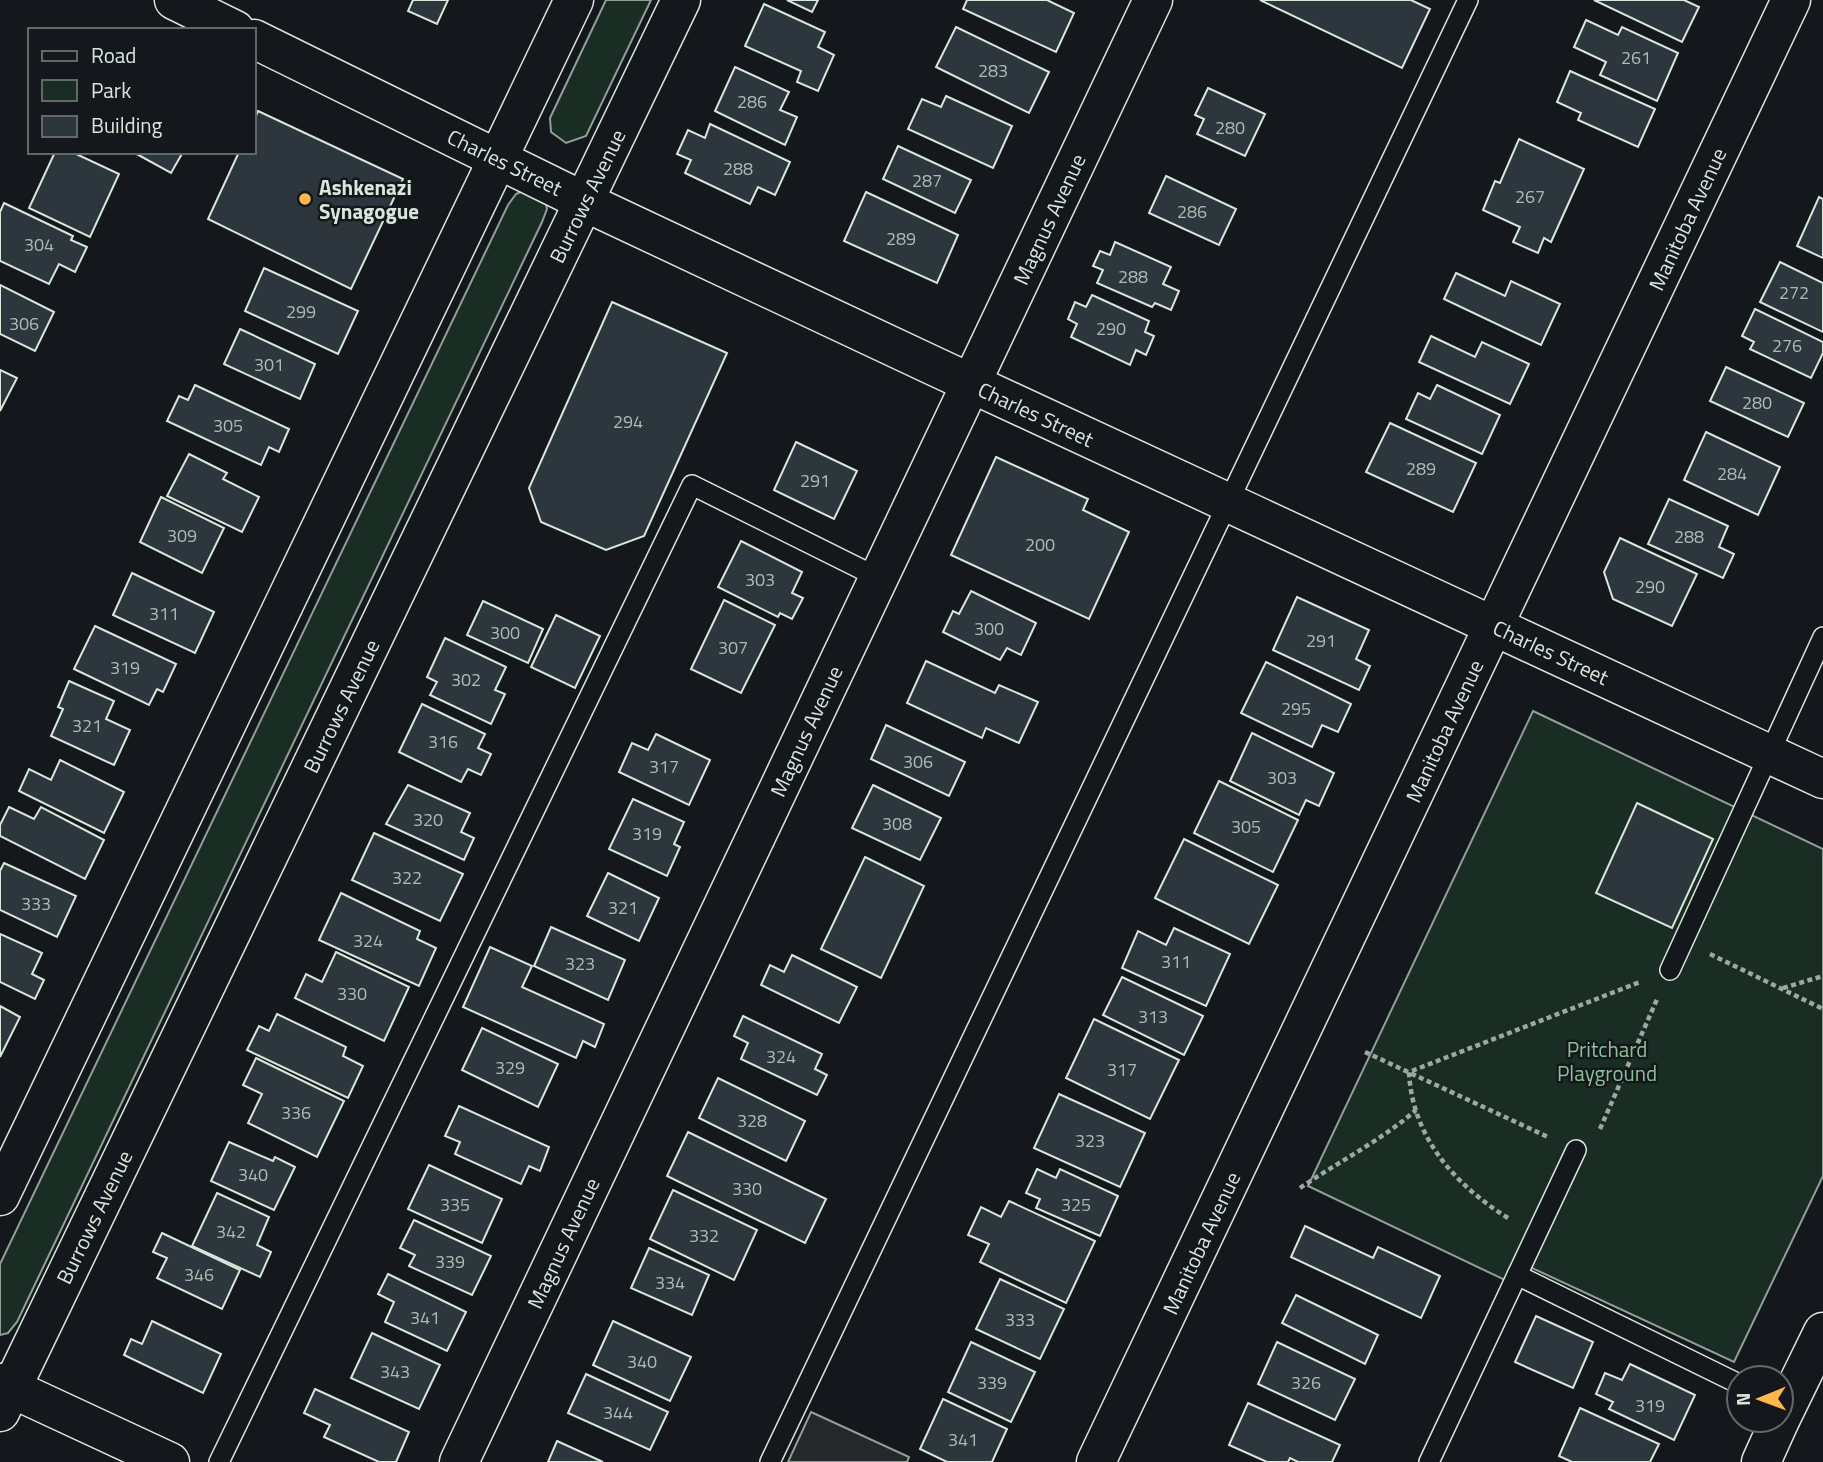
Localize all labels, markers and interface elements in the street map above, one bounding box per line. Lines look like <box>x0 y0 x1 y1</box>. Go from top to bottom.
legend <box>28 28 256 154</box>
text: Road <box>91 39 136 71</box>
house number: 261 <box>1621 44 1651 71</box>
house number: 283 <box>978 57 1008 84</box>
text: Park <box>91 74 131 106</box>
house number: 286 <box>737 88 767 115</box>
text: Building <box>91 109 163 141</box>
house number: 280 <box>1215 114 1245 141</box>
street label: Charles Street <box>442 120 569 204</box>
street label: Burrows Avenue <box>541 124 633 268</box>
street label: Manitoba Avenue <box>1640 142 1734 296</box>
street label: Magnus Avenue <box>1005 148 1093 290</box>
house number: 288 <box>723 155 753 182</box>
house number: 287 <box>912 167 942 194</box>
place label: Ashkenazi Synagogue <box>319 171 419 227</box>
house number: 267 <box>1515 183 1545 210</box>
marker: Ashkenazi Synagogue <box>297 191 313 207</box>
house number: 286 <box>1177 198 1207 225</box>
house number: 289 <box>886 225 916 252</box>
house number: 304 <box>24 231 54 258</box>
house number: 288 <box>1118 263 1148 290</box>
house number: 272 <box>1779 279 1809 306</box>
house number: 299 <box>286 298 316 325</box>
house number: 306 <box>9 310 39 337</box>
house number: 290 <box>1096 315 1126 342</box>
house number: 276 <box>1772 332 1802 359</box>
house number: 301 <box>254 351 284 378</box>
street label: Charles Street <box>973 373 1100 455</box>
house number: 280 <box>1742 389 1772 416</box>
house number: 294 <box>613 408 643 435</box>
house number: 305 <box>213 412 243 439</box>
house number: 289 <box>1406 455 1436 482</box>
house number: 284 <box>1717 460 1747 487</box>
house number: 291 <box>800 467 830 494</box>
house number: 309 <box>167 522 197 549</box>
house number: 288 <box>1674 523 1704 550</box>
house number: 200 <box>1025 531 1055 558</box>
house number: 303 <box>745 566 775 593</box>
house number: 290 <box>1635 573 1665 600</box>
house number: 311 <box>149 600 179 627</box>
street label: Charles Street <box>1488 611 1615 693</box>
house number: 300 <box>974 615 1004 642</box>
house number: 300 <box>490 619 520 646</box>
house number: 291 <box>1306 627 1336 654</box>
street label: Burrows Avenue <box>295 634 387 778</box>
house number: 307 <box>718 634 748 661</box>
house number: 319 <box>110 654 140 681</box>
street label: Manitoba Avenue <box>1397 654 1491 808</box>
street label: Magnus Avenue <box>762 660 850 802</box>
house number: 302 <box>451 666 481 693</box>
house number: 295 <box>1281 695 1311 722</box>
house number: 321 <box>72 712 102 739</box>
house number: 316 <box>428 728 458 755</box>
house number: 306 <box>903 748 933 775</box>
house number: 317 <box>649 753 679 780</box>
house number: 303 <box>1267 764 1297 791</box>
house number: 320 <box>413 806 443 833</box>
house number: 308 <box>882 810 912 837</box>
house number: 305 <box>1231 813 1261 840</box>
house number: 319 <box>632 820 662 847</box>
house number: 322 <box>392 864 422 891</box>
house number: 333 <box>21 890 51 917</box>
house number: 321 <box>608 894 638 921</box>
house number: 324 <box>353 927 383 954</box>
house number: 311 <box>1161 948 1191 975</box>
house number: 323 <box>565 950 595 977</box>
house number: 330 <box>337 980 367 1007</box>
house number: 313 <box>1138 1003 1168 1030</box>
park label: Pritchard Playground <box>1557 1033 1657 1089</box>
house number: 324 <box>766 1043 796 1070</box>
house number: 329 <box>495 1054 525 1081</box>
house number: 317 <box>1107 1056 1137 1083</box>
house number: 336 <box>281 1099 311 1126</box>
house number: 328 <box>737 1107 767 1134</box>
house number: 323 <box>1075 1127 1105 1154</box>
street label: Burrows Avenue <box>48 1145 140 1289</box>
house number: 340 <box>238 1161 268 1188</box>
street label: Manitoba Avenue <box>1154 1166 1248 1320</box>
street label: Magnus Avenue <box>519 1172 607 1314</box>
house number: 330 <box>732 1175 762 1202</box>
house number: 335 <box>440 1191 470 1218</box>
house number: 325 <box>1061 1191 1091 1218</box>
house number: 342 <box>216 1218 246 1245</box>
house number: 332 <box>689 1222 719 1249</box>
house number: 339 <box>435 1248 465 1275</box>
house number: 346 <box>184 1261 214 1288</box>
house number: 334 <box>655 1269 685 1296</box>
house number: 341 <box>410 1304 440 1331</box>
house number: 333 <box>1005 1306 1035 1333</box>
house number: 340 <box>627 1348 657 1375</box>
house number: 343 <box>380 1358 410 1385</box>
north arrow <box>1725 1364 1795 1434</box>
house number: 339 <box>977 1369 1007 1396</box>
house number: 326 <box>1291 1369 1321 1396</box>
house number: 319 <box>1635 1392 1665 1419</box>
text: N <box>1728 1392 1757 1406</box>
house number: 344 <box>603 1399 633 1426</box>
house number: 341 <box>948 1426 978 1453</box>

